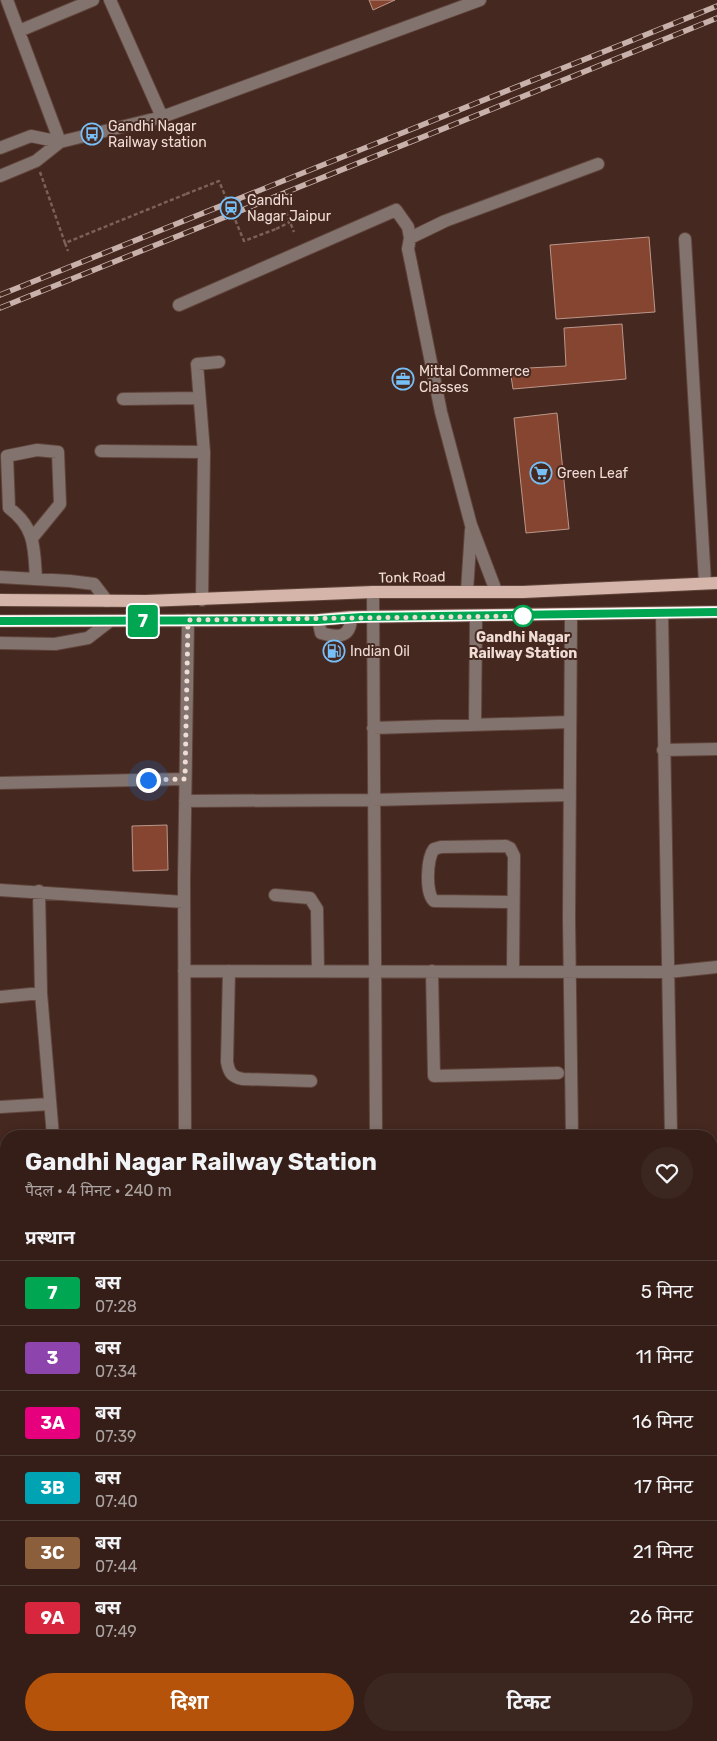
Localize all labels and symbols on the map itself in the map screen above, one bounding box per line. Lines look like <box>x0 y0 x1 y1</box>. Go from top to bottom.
place label: Gandhi Nagar Railway station <box>108 118 207 151</box>
bus stop icon: Gandhi Nagar Railway station <box>80 122 104 146</box>
place label: Gandhi Nagar Jaipur <box>247 192 332 225</box>
station icon: Gandhi Nagar Jaipur <box>219 196 243 220</box>
place label: Mittal Commerce Classes <box>419 363 530 396</box>
office icon: Mittal Commerce Classes <box>391 367 415 391</box>
supermarket icon: Green Leaf <box>529 461 553 485</box>
place label: Green Leaf <box>557 465 629 482</box>
street label: Tonk Road <box>378 568 446 587</box>
line badge: 7 <box>127 605 159 637</box>
marker: Gandhi Nagar Railway Station <box>512 605 534 627</box>
place label: Gandhi Nagar Railway Station <box>469 629 577 662</box>
fuel station icon: Indian Oil <box>322 639 346 663</box>
place label: Indian Oil <box>350 643 410 660</box>
your location <box>136 768 161 793</box>

